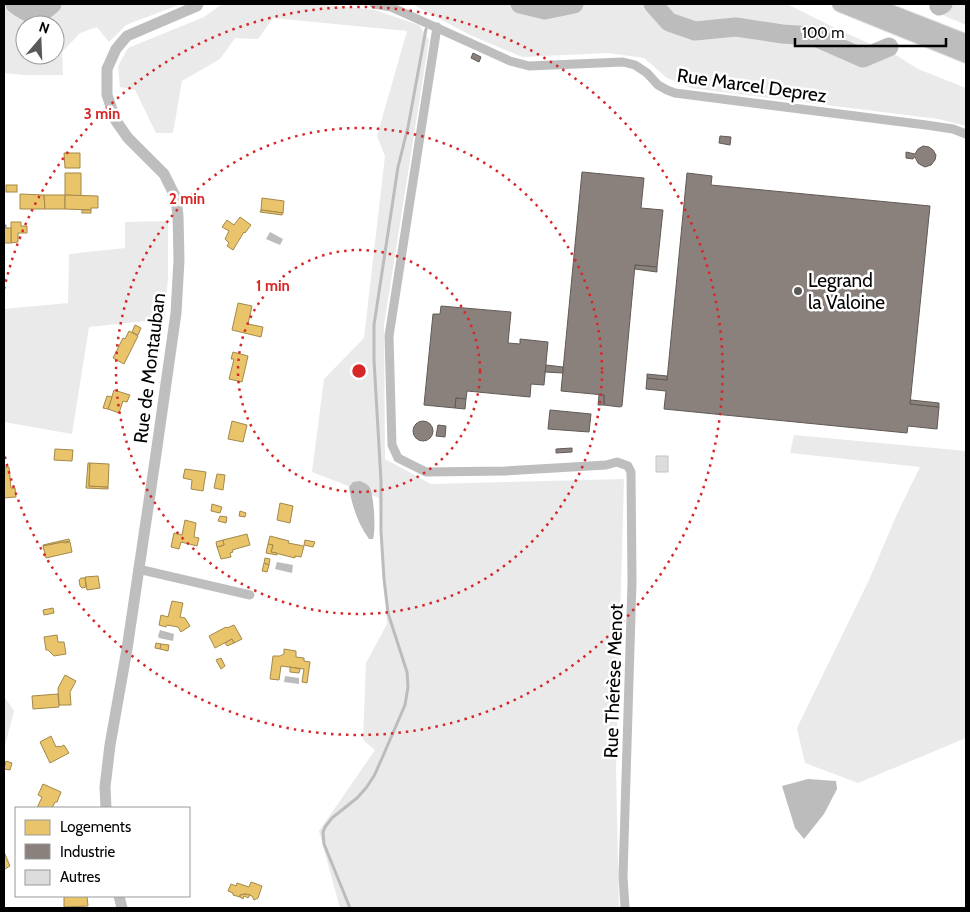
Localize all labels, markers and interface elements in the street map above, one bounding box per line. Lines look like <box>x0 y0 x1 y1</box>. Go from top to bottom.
north arrow <box>15 15 65 65</box>
scale bar <box>795 15 946 47</box>
text: N <box>37 18 52 38</box>
text: 100 m <box>802 24 844 42</box>
street label: Rue Marcel Deprez <box>676 64 828 107</box>
text: 3 min <box>84 105 120 123</box>
text: 2 min <box>169 190 205 208</box>
place label: Legrand la Valoine <box>808 269 885 314</box>
text: 1 min <box>256 277 290 295</box>
marker: Legrand la Valoine <box>792 285 804 297</box>
street label: Rue de Montauban <box>129 291 170 445</box>
centre of rings <box>350 362 368 380</box>
street label: Rue Thérèse Menot <box>599 603 628 759</box>
legend <box>15 807 190 897</box>
text: Logements <box>60 818 131 836</box>
text: Industrie <box>60 843 115 861</box>
text: Autres <box>60 868 100 886</box>

